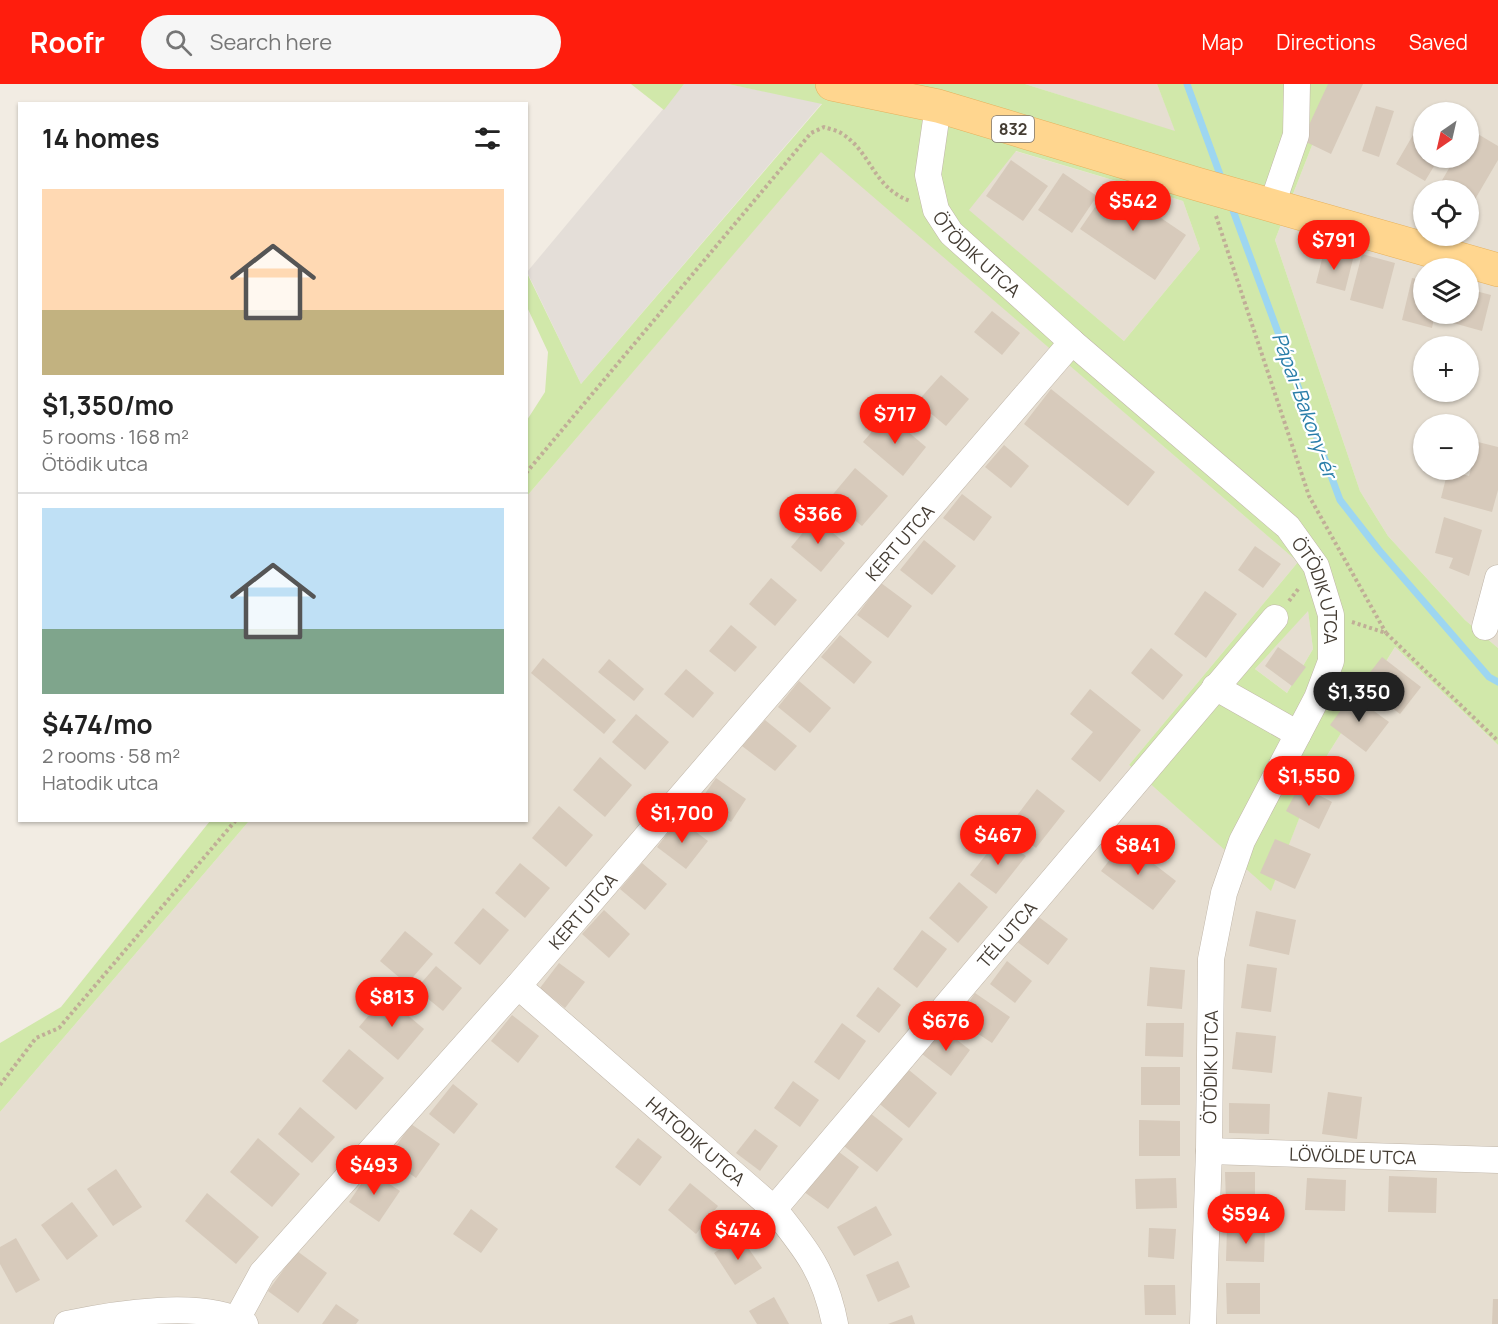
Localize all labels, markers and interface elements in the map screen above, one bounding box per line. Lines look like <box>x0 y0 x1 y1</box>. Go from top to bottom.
search box <box>141 15 561 69</box>
text: Roofr <box>30 23 105 61</box>
icon: search <box>162 26 195 59</box>
text: Search here <box>210 27 332 57</box>
text: Map <box>1202 28 1243 56</box>
text: Directions <box>1276 28 1376 56</box>
text: Saved <box>1409 28 1468 56</box>
north arrow <box>1413 102 1479 168</box>
map controls <box>1413 102 1479 480</box>
road number: 832 <box>992 116 1034 142</box>
text: 14 homes <box>42 120 160 156</box>
icon: filters <box>471 122 504 155</box>
button: locate <box>1413 180 1479 246</box>
pin: $542 <box>1097 181 1169 232</box>
text: $542 <box>1109 187 1157 214</box>
street label: ÖTÖDIK UTCA <box>928 206 1026 303</box>
pin: $791 <box>1298 220 1370 271</box>
text: $791 <box>1312 226 1356 253</box>
icon: home <box>219 228 327 336</box>
button: layers <box>1413 258 1479 324</box>
water label: Pápai-Bakony-ér <box>1266 328 1345 484</box>
button: + <box>1413 336 1479 402</box>
text: $1,350/mo <box>42 387 174 423</box>
pin: $717 <box>859 394 931 445</box>
text: $717 <box>874 400 916 427</box>
button: − <box>1413 414 1479 480</box>
text: 5 rooms · 168 m² <box>42 423 189 450</box>
text: Ötödik utca <box>42 450 148 477</box>
pin: $366 <box>782 494 854 545</box>
street label: KERT UTCA <box>860 499 940 586</box>
text: $366 <box>793 500 843 527</box>
street label: ÖTÖDIK UTCA <box>1287 532 1343 645</box>
icon: home <box>219 547 327 655</box>
pin: $1,350 <box>1310 672 1408 723</box>
text: $1,350 <box>1327 678 1391 705</box>
text: $474/mo <box>42 706 153 742</box>
text: 2 rooms · 58 m² <box>42 742 180 769</box>
pin: $1,550 <box>1260 756 1358 807</box>
text: $1,550 <box>1277 762 1341 789</box>
text: Hatodik utca <box>42 769 158 796</box>
pin: $1,700 <box>633 793 731 844</box>
text: $1,700 <box>650 799 714 826</box>
pin: $467 <box>962 815 1034 866</box>
text: $467 <box>974 821 1022 848</box>
pin: $841 <box>1102 825 1174 876</box>
text: $841 <box>1115 831 1161 858</box>
street label: KERT UTCA <box>543 867 623 954</box>
street label: TÉL UTCA <box>972 896 1042 973</box>
pin: $813 <box>356 977 428 1028</box>
text: $813 <box>369 983 415 1010</box>
pin: $676 <box>910 1001 982 1052</box>
text: $676 <box>922 1007 970 1034</box>
street label: ÖTÖDIK UTCA <box>1197 1009 1223 1124</box>
street label: HATODIK UTCA <box>641 1091 751 1191</box>
street label: LÖVÖLDE UTCA <box>1289 1142 1418 1169</box>
pin: $493 <box>338 1145 410 1196</box>
text: $493 <box>350 1151 398 1178</box>
pin: $594 <box>1210 1194 1282 1245</box>
text: $594 <box>1222 1200 1270 1227</box>
pin: $474 <box>702 1210 774 1261</box>
text: $474 <box>715 1216 761 1243</box>

